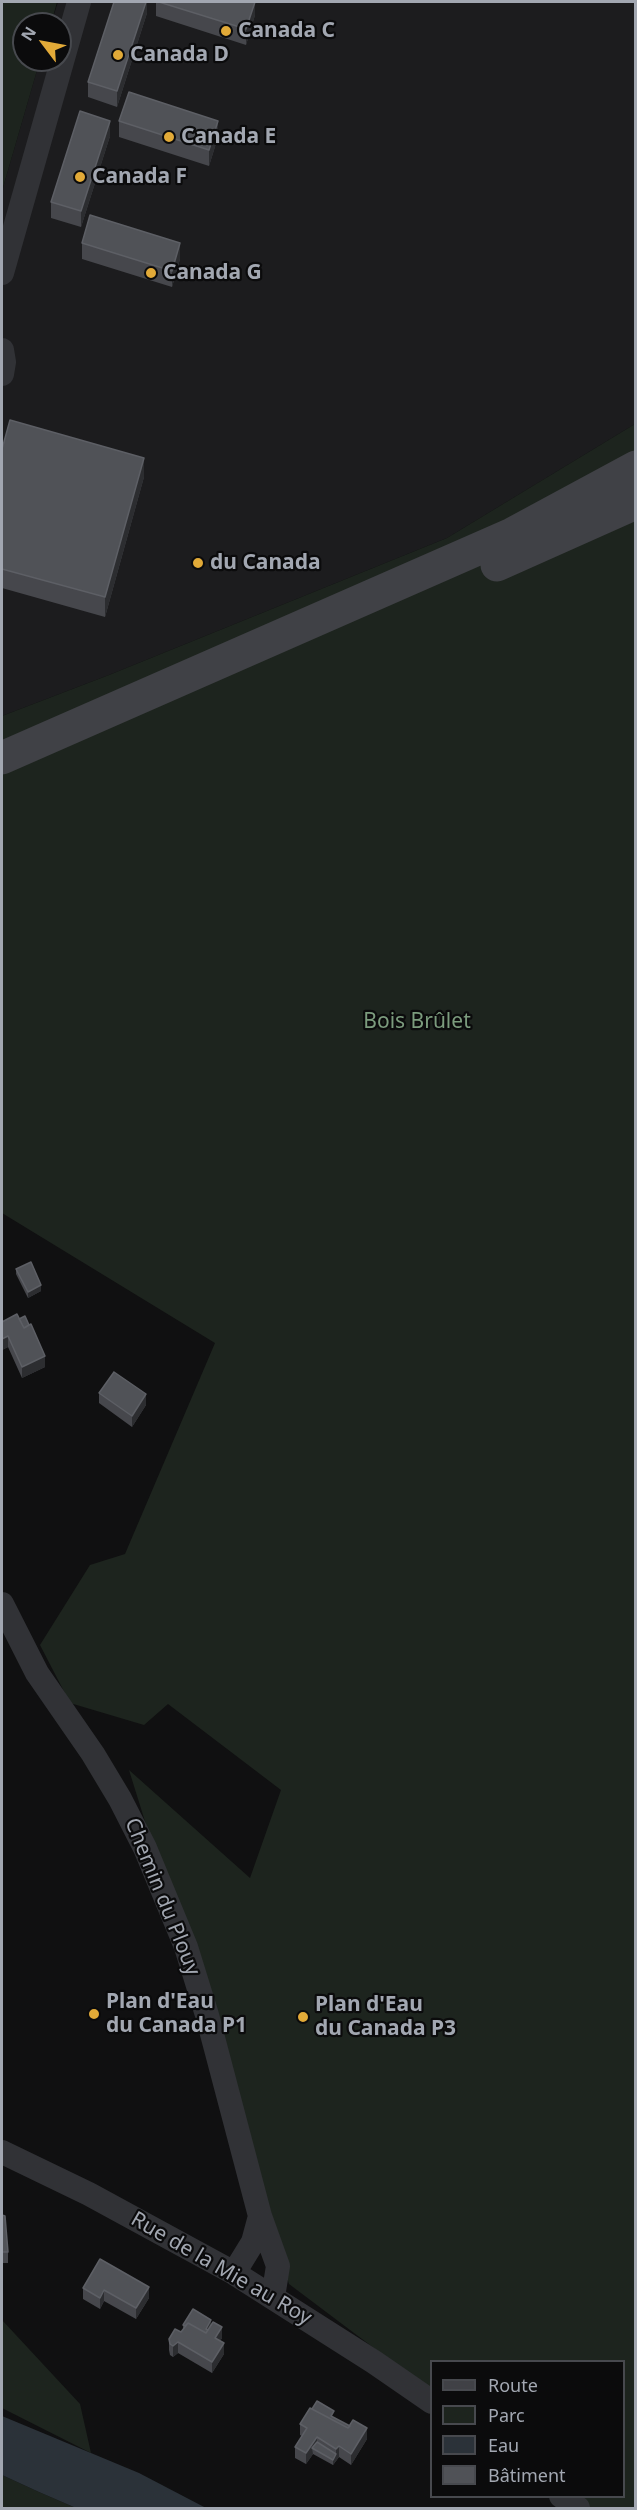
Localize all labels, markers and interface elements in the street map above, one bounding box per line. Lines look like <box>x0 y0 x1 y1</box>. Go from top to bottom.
north arrow <box>12 12 72 72</box>
place label: Canada C <box>238 18 335 44</box>
text: N <box>16 22 41 45</box>
marker: Canada C <box>219 24 233 38</box>
place label: Canada D <box>130 42 229 68</box>
marker: Canada D <box>111 48 125 62</box>
place label: Canada E <box>181 124 276 150</box>
marker: Canada E <box>162 130 176 144</box>
place label: Canada F <box>92 164 187 190</box>
marker: Canada F <box>73 170 87 184</box>
place label: Canada G <box>163 260 262 286</box>
marker: Canada G <box>144 266 158 280</box>
place label: du Canada <box>210 550 321 576</box>
marker: du Canada <box>191 556 205 570</box>
park label: Bois Brûlet <box>363 1009 471 1035</box>
street label: Chemin du Plouy <box>119 1815 205 1979</box>
place label: Plan d'Eau du Canada P1 <box>106 1989 247 2039</box>
place label: Plan d'Eau du Canada P3 <box>315 1992 456 2042</box>
marker: Plan d'Eau du Canada P1 <box>87 2007 101 2021</box>
marker: Plan d'Eau du Canada P3 <box>296 2010 310 2024</box>
street label: Rue de la Mie au Roy <box>126 2207 316 2331</box>
legend <box>430 2360 625 2498</box>
text: Route <box>488 2373 538 2397</box>
text: Parc <box>488 2403 525 2427</box>
text: Eau <box>488 2433 519 2457</box>
text: Bâtiment <box>488 2463 566 2487</box>

